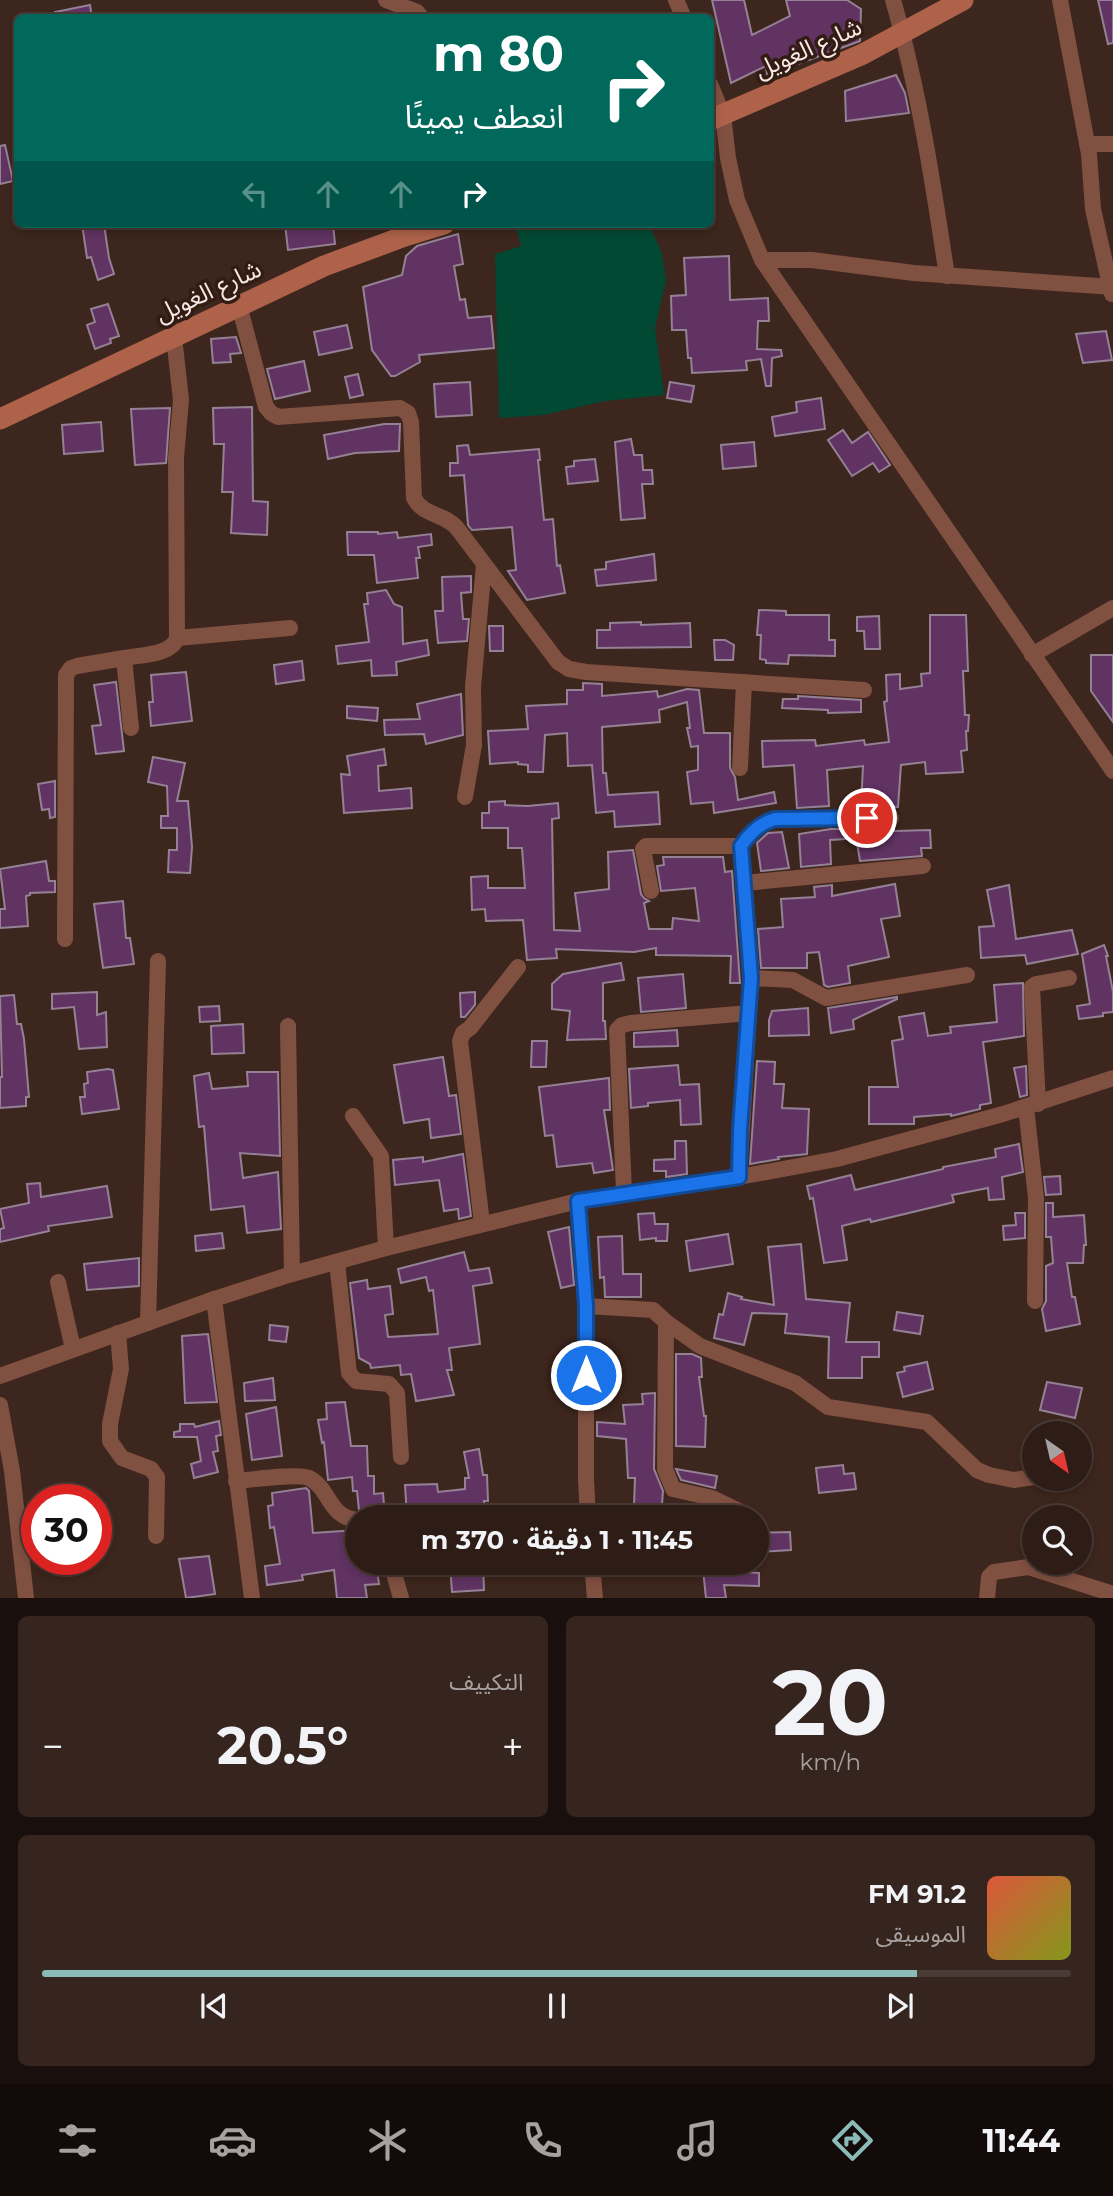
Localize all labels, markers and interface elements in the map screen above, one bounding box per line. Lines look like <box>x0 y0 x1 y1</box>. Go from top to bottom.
street label: شارع الغويل <box>750 12 867 87</box>
text: 80 m <box>433 24 564 83</box>
icon: right <box>588 42 679 133</box>
text: انعطف يمينًا <box>405 97 564 136</box>
icon: left <box>236 175 274 213</box>
icon: ahead <box>309 175 347 213</box>
icon: ahead <box>382 175 420 213</box>
icon: right <box>455 175 493 213</box>
street label: شارع الغويل <box>150 254 267 331</box>
pin <box>837 788 897 848</box>
icon: arrive <box>848 799 886 837</box>
position arrow <box>549 1338 623 1412</box>
north arrow <box>1022 1421 1092 1491</box>
map controls <box>1022 1421 1092 1575</box>
speed limit sign: 30 <box>21 1484 112 1575</box>
button: search <box>1022 1505 1092 1575</box>
text: 11:45 · 1 دقيقة · 370 m <box>421 1524 693 1556</box>
text: 20 <box>773 1647 888 1758</box>
text: التكييف <box>449 1668 524 1696</box>
text: 20.5° <box>217 1714 348 1777</box>
text: − <box>42 1723 64 1770</box>
text: + <box>502 1723 523 1770</box>
text: km/h <box>800 1748 861 1776</box>
text: 91.2 FM <box>868 1878 966 1910</box>
text: الموسيقى <box>875 1920 966 1948</box>
icon: previous <box>195 1987 233 2025</box>
icon: pause <box>538 1987 576 2025</box>
icon: next <box>881 1987 919 2025</box>
icon: filters <box>53 2116 102 2165</box>
icon: car <box>208 2116 257 2165</box>
icon: climate <box>363 2116 412 2165</box>
icon: phone <box>518 2116 567 2165</box>
icon: music <box>673 2116 722 2165</box>
icon: directions <box>828 2116 877 2165</box>
text: 11:44 <box>982 2121 1060 2160</box>

